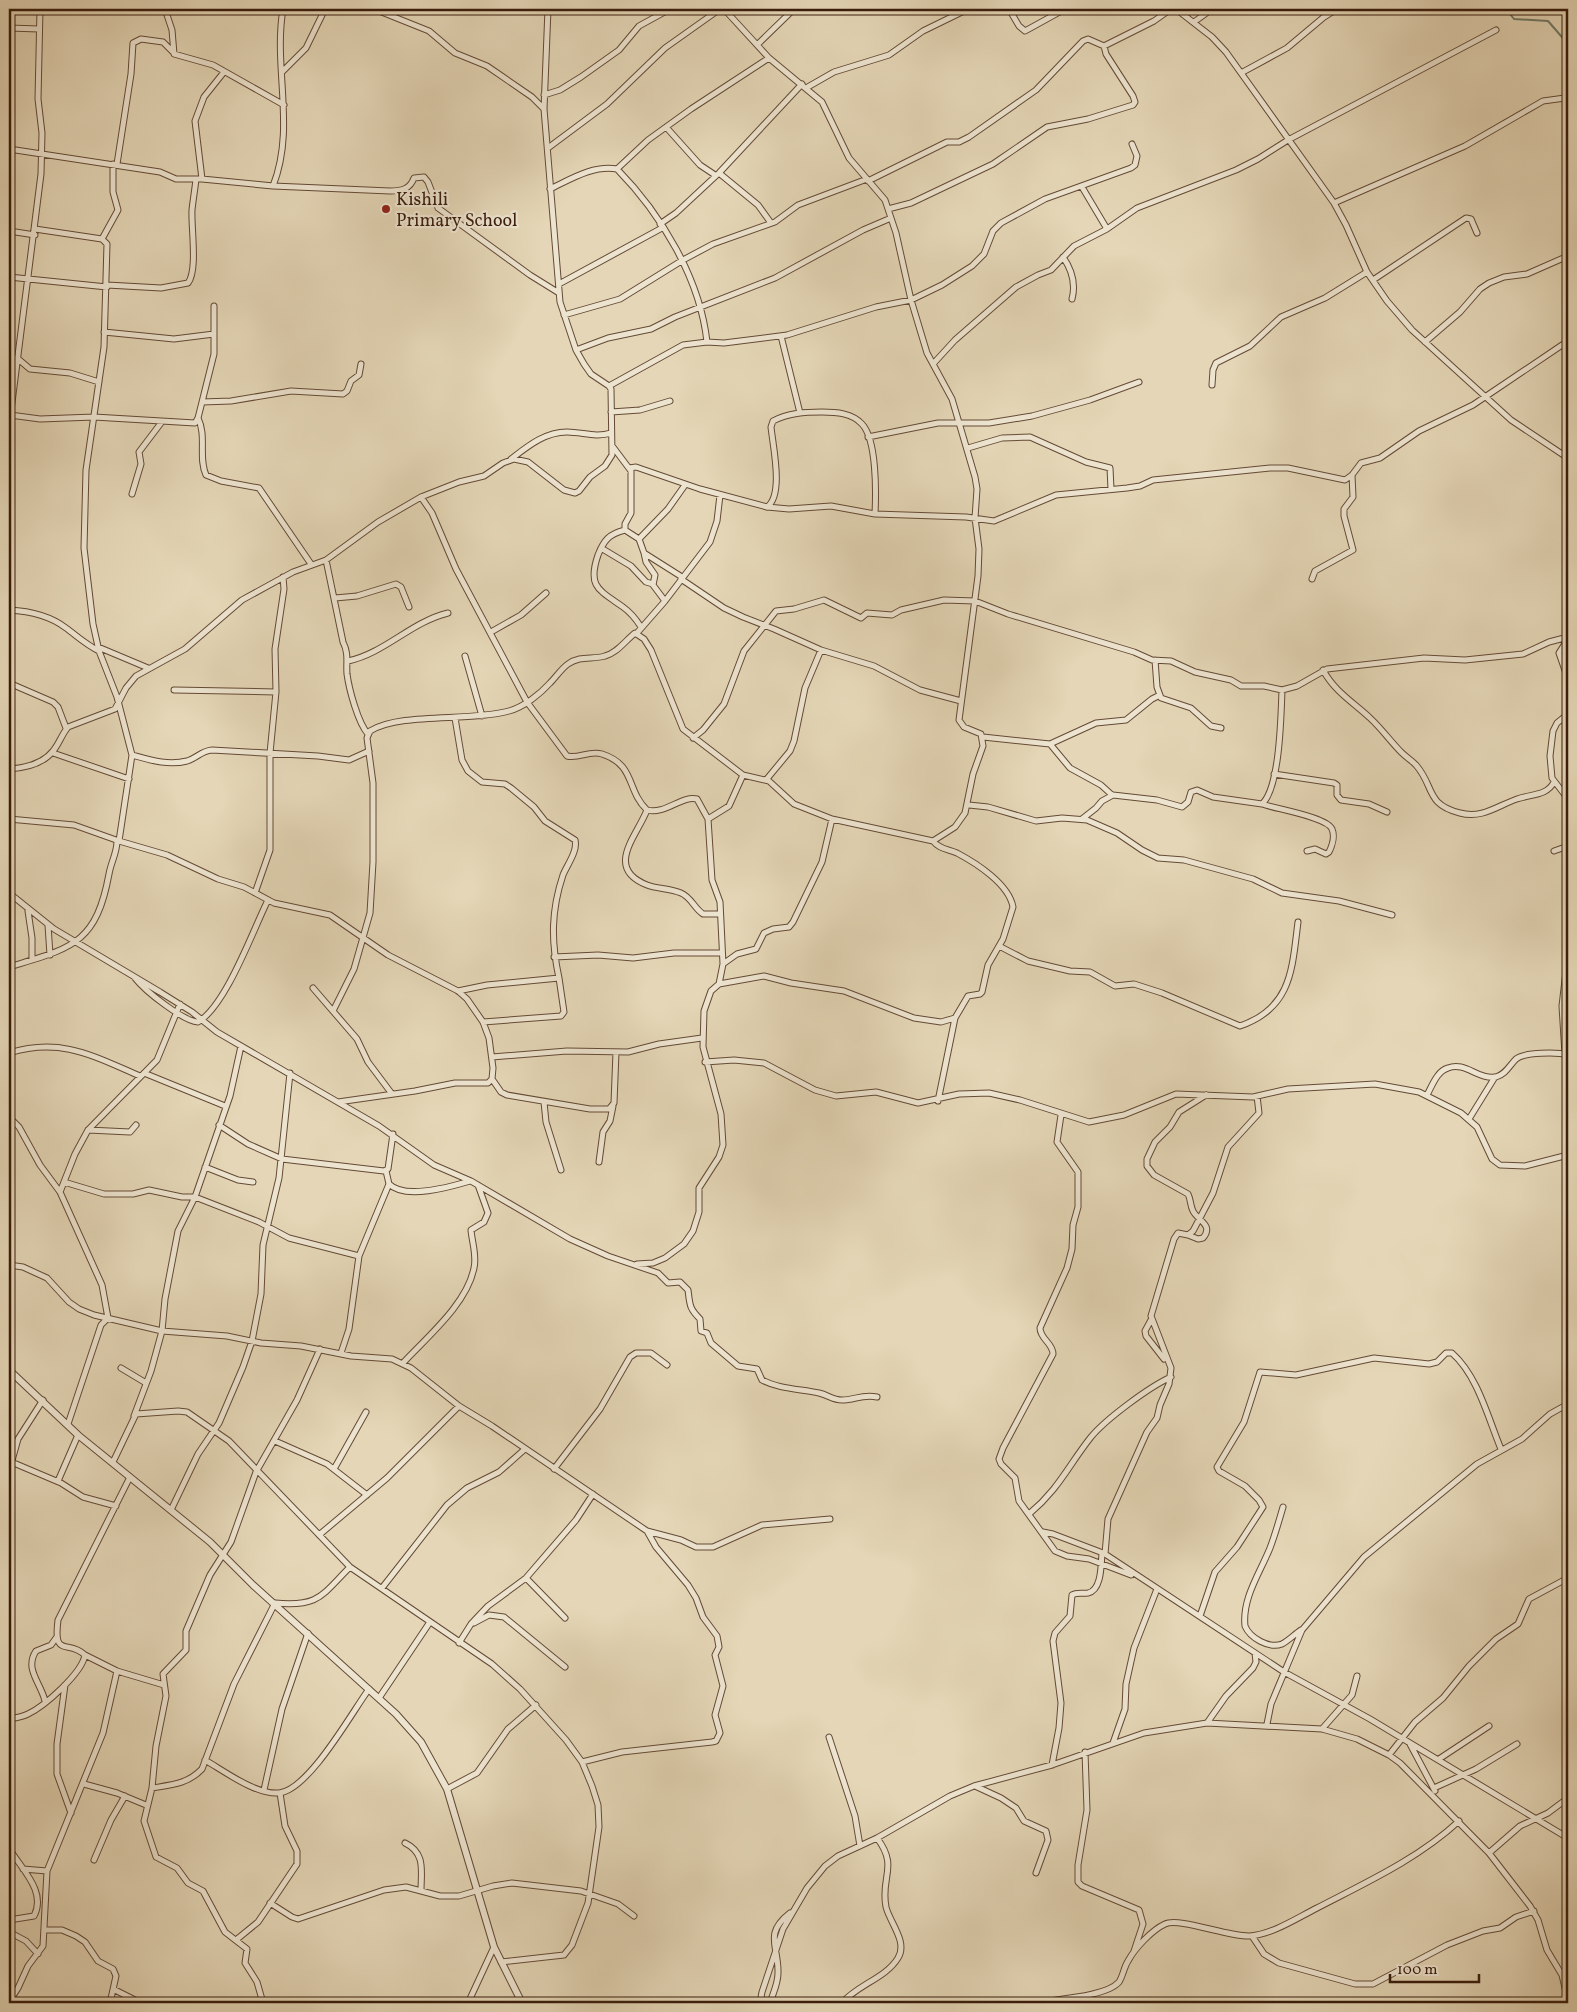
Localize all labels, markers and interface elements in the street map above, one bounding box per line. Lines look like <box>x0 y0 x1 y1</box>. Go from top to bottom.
place label: Kishili Primary School <box>396 188 517 234</box>
marker: Kishili Primary School <box>380 203 392 215</box>
scale bar <box>1390 1952 1478 1984</box>
text: 100 m <box>1397 1960 1437 1981</box>

